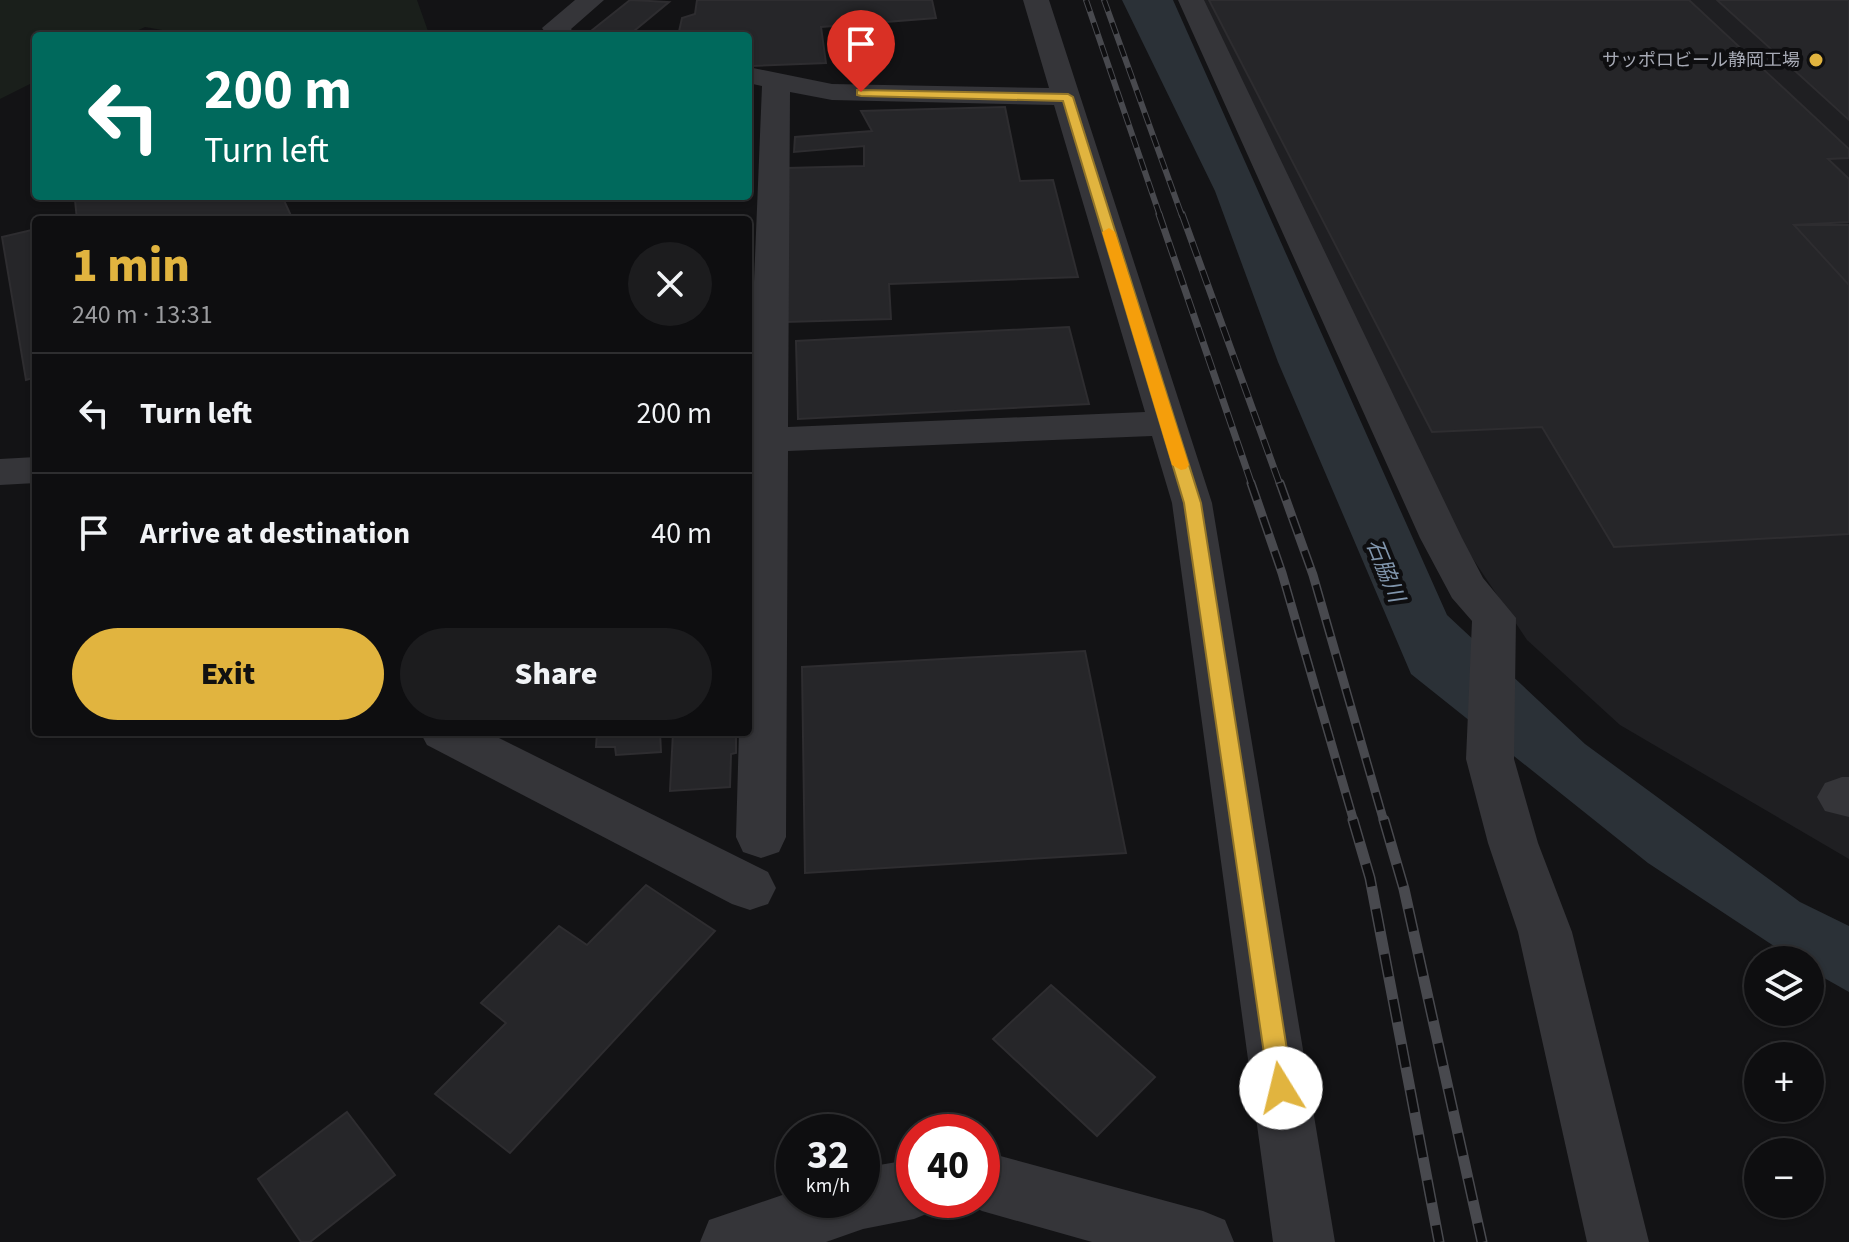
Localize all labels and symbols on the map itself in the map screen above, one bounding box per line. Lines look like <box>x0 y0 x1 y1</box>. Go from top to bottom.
pin <box>827 10 895 92</box>
place label: サッポロビール静岡工場 <box>1602 48 1800 73</box>
marker: サッポロビール静岡工場 <box>1807 51 1825 69</box>
water label: 石脇川 <box>1358 534 1413 609</box>
position arrow <box>1239 1046 1323 1130</box>
speed limit sign: 40 <box>896 1114 1000 1218</box>

